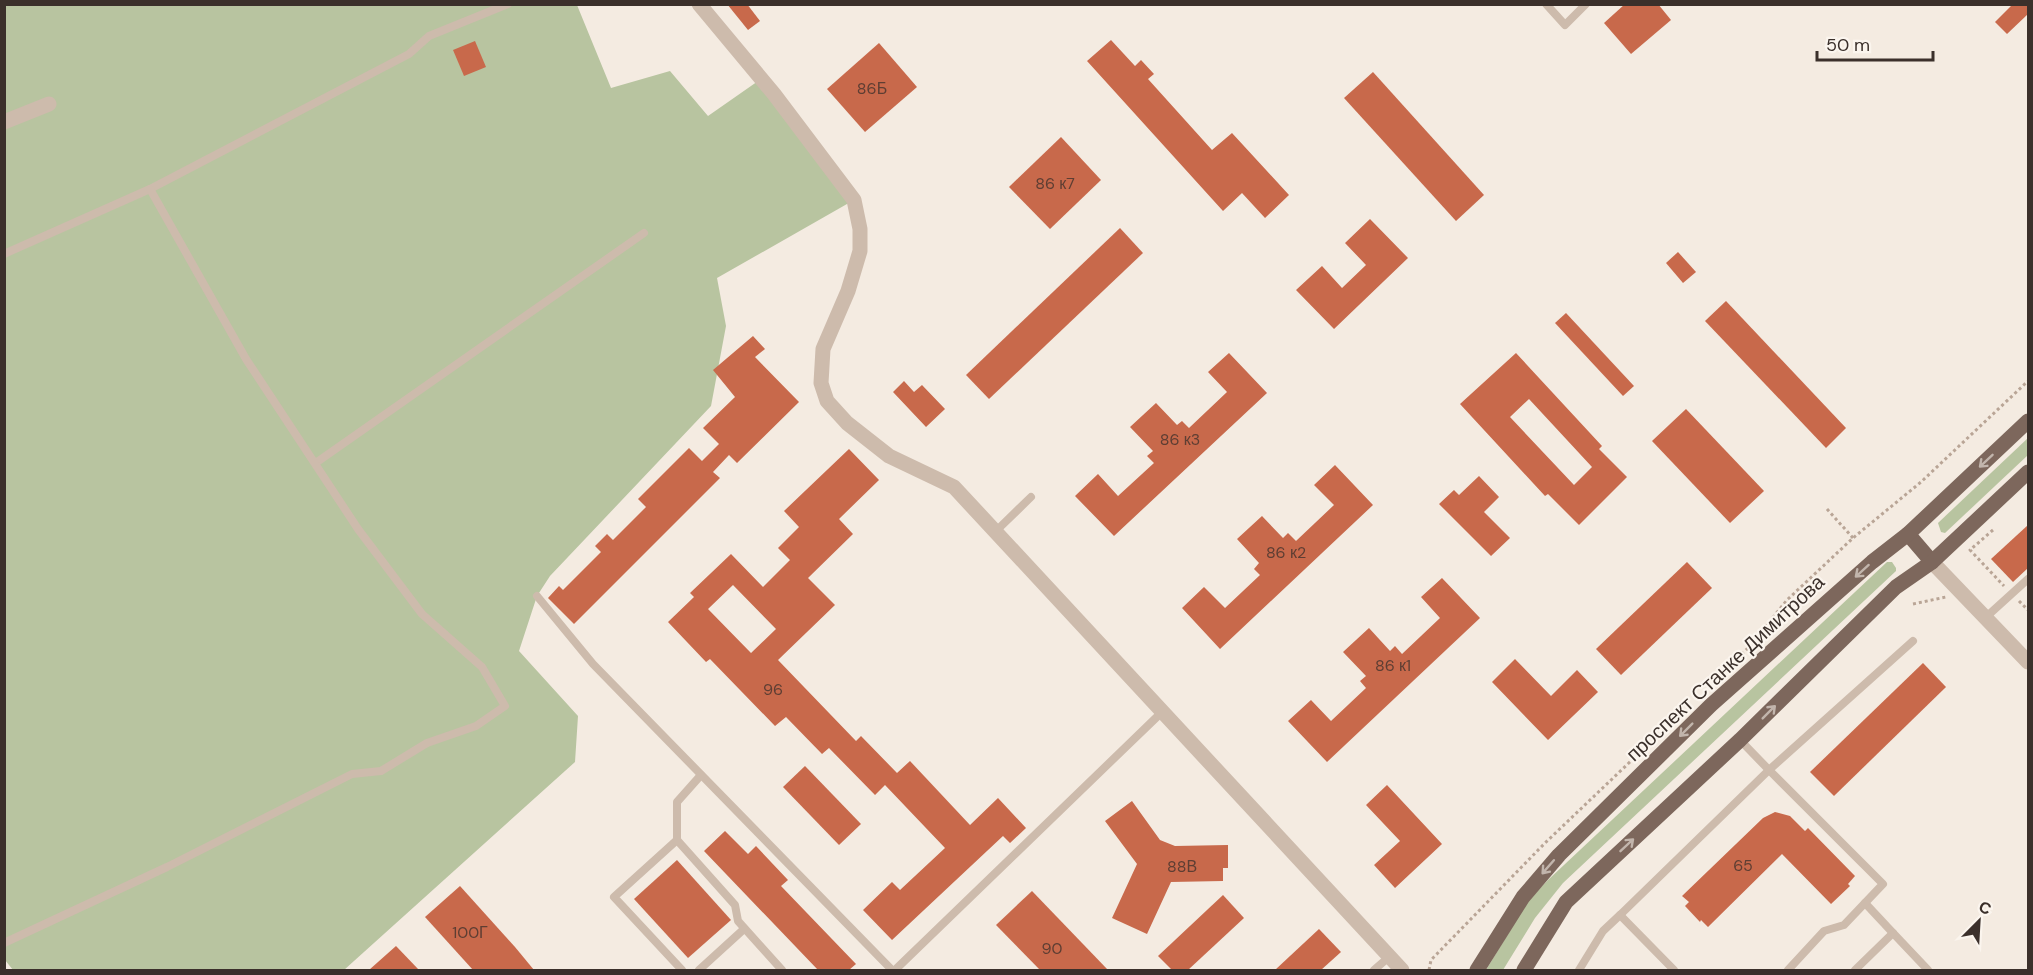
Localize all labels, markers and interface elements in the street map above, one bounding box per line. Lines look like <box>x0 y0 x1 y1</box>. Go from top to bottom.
scale bar <box>1817 24 1932 62</box>
text: 50 m <box>1826 33 1870 57</box>
house number: 86Б <box>857 78 887 99</box>
house number: 86 к7 <box>1035 173 1075 194</box>
house number: 86 к3 <box>1160 429 1200 450</box>
one-way arrow <box>1979 454 1994 468</box>
house number: 86 к2 <box>1266 542 1306 563</box>
one-way arrow <box>1855 564 1870 578</box>
street label: проспект Станке Димитрова <box>1620 569 1830 767</box>
house number: 86 к1 <box>1375 655 1411 676</box>
house number: 96 <box>763 679 783 700</box>
one-way arrow <box>1761 704 1776 719</box>
one-way arrow <box>1679 722 1694 737</box>
one-way arrow <box>1619 838 1634 852</box>
house number: 65 <box>1733 855 1753 876</box>
house number: 88В <box>1167 856 1197 877</box>
one-way arrow <box>1541 859 1555 874</box>
north arrow <box>1949 891 2009 951</box>
text: С <box>1975 896 1995 920</box>
house number: 100Г <box>452 922 488 943</box>
house number: 90 <box>1042 938 1063 959</box>

